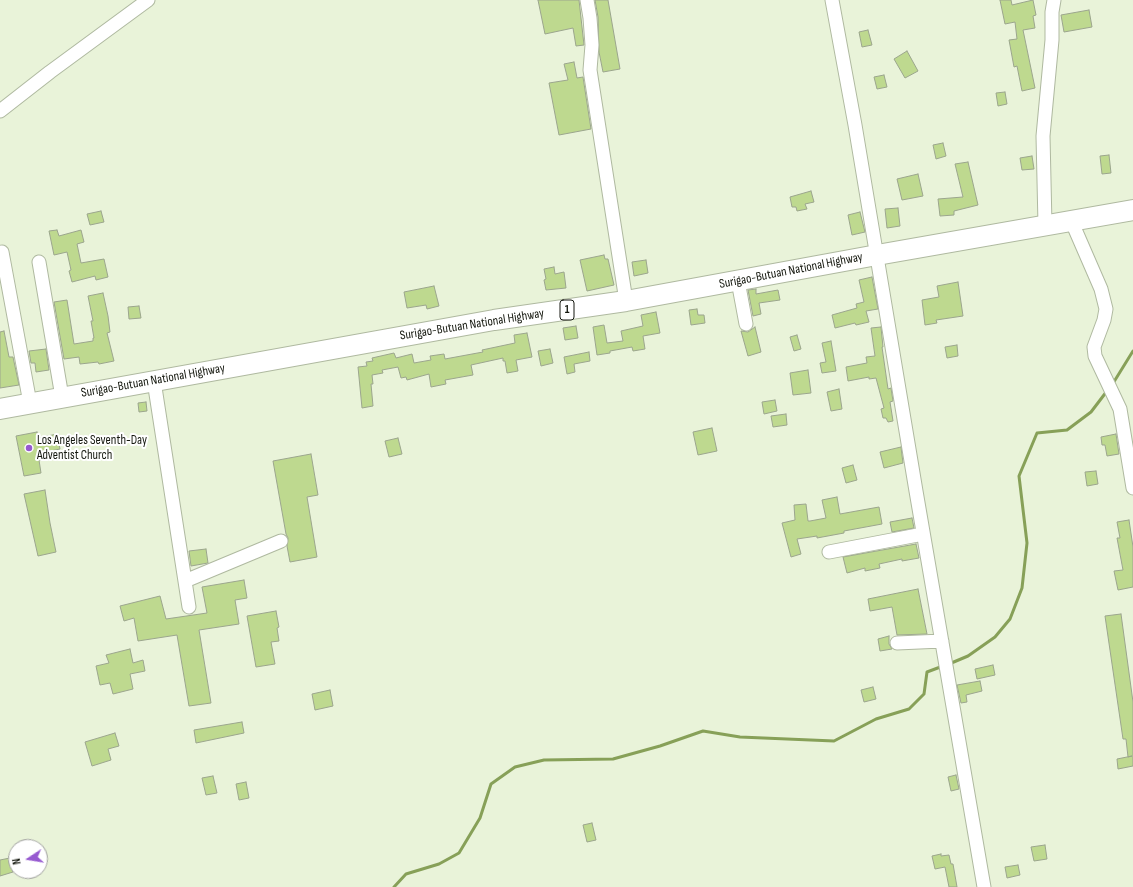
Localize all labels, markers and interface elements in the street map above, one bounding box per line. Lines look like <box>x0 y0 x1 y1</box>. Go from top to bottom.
street label: Surigao-Butuan National Highway <box>718 249 864 293</box>
road number: 1 <box>560 300 574 320</box>
street label: Surigao-Butuan National Highway <box>399 306 545 344</box>
street label: Surigao-Butuan National Highway <box>80 361 226 401</box>
place label: Los Angeles Seventh-Day Adventist Church <box>37 433 147 464</box>
marker: Los Angeles Seventh-Day Adventist Church <box>24 443 34 453</box>
north arrow <box>8 839 48 879</box>
text: N <box>10 857 24 866</box>

